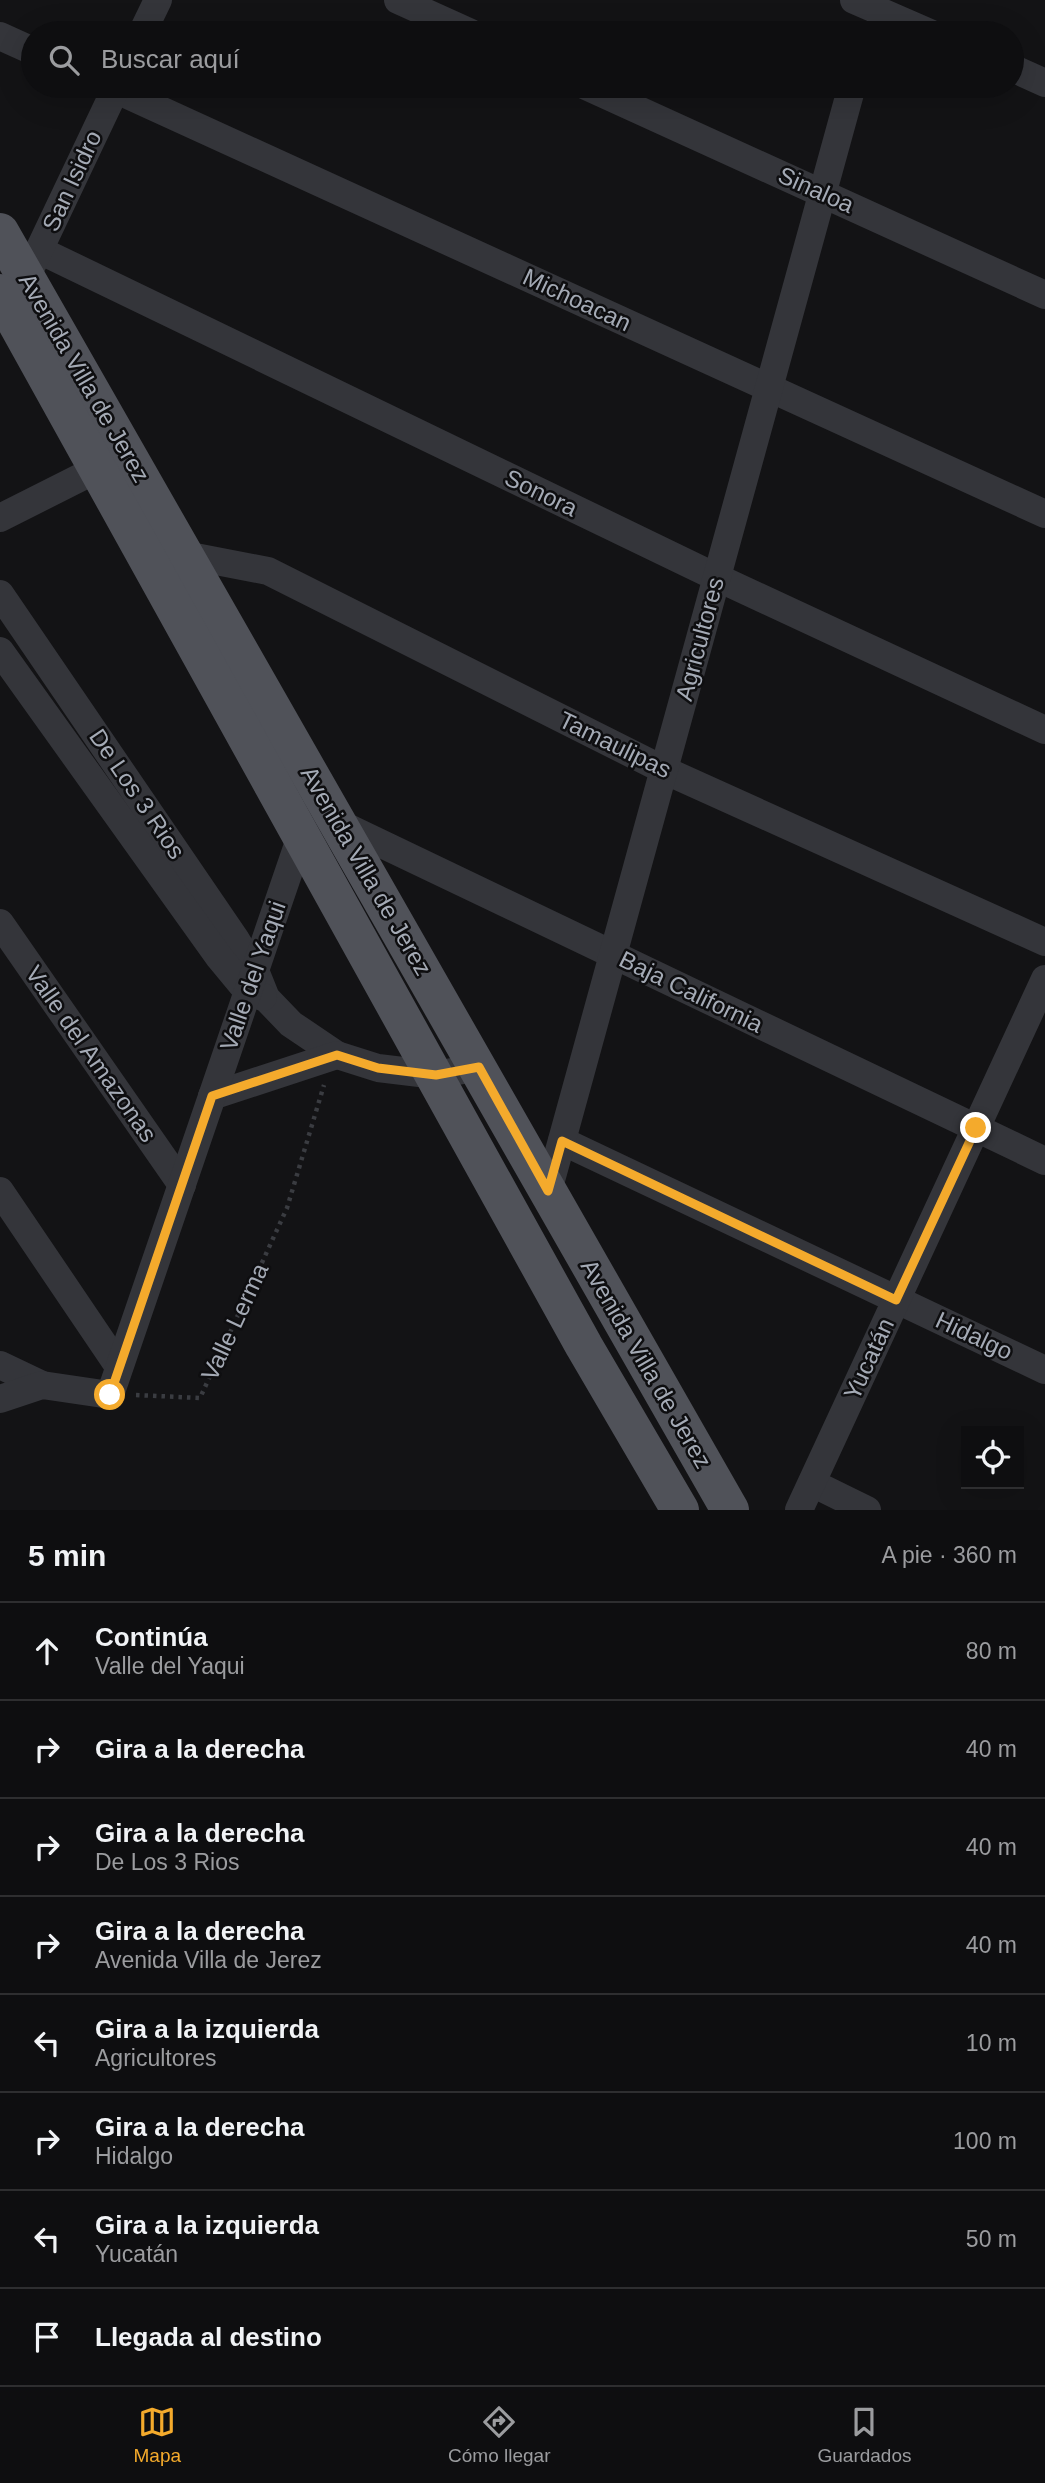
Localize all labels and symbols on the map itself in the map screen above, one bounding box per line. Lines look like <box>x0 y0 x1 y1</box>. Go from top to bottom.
street label: San Isidro <box>36 126 107 235</box>
street label: Sinaloa <box>774 161 859 218</box>
street label: Michoacan <box>519 263 636 336</box>
street label: Avenida Villa de Jerez <box>14 269 155 487</box>
street label: Sonora <box>501 463 583 522</box>
street label: Agricultores <box>670 574 729 704</box>
street label: Tamaulipas <box>555 706 676 783</box>
street label: De Los 3 Rios <box>84 724 191 864</box>
street label: Avenida Villa de Jerez <box>296 762 437 980</box>
street label: Valle del Yaqui <box>214 898 291 1054</box>
street label: Baja California <box>615 945 768 1038</box>
street label: Valle del Amazonas <box>20 960 162 1147</box>
route end <box>960 1112 991 1143</box>
street label: Avenida Villa de Jerez <box>576 1255 717 1473</box>
street label: Valle Lerma <box>196 1258 274 1385</box>
street label: Hidalgo <box>932 1306 1017 1365</box>
street label: Yucatán <box>838 1314 899 1404</box>
route start <box>94 1379 125 1410</box>

